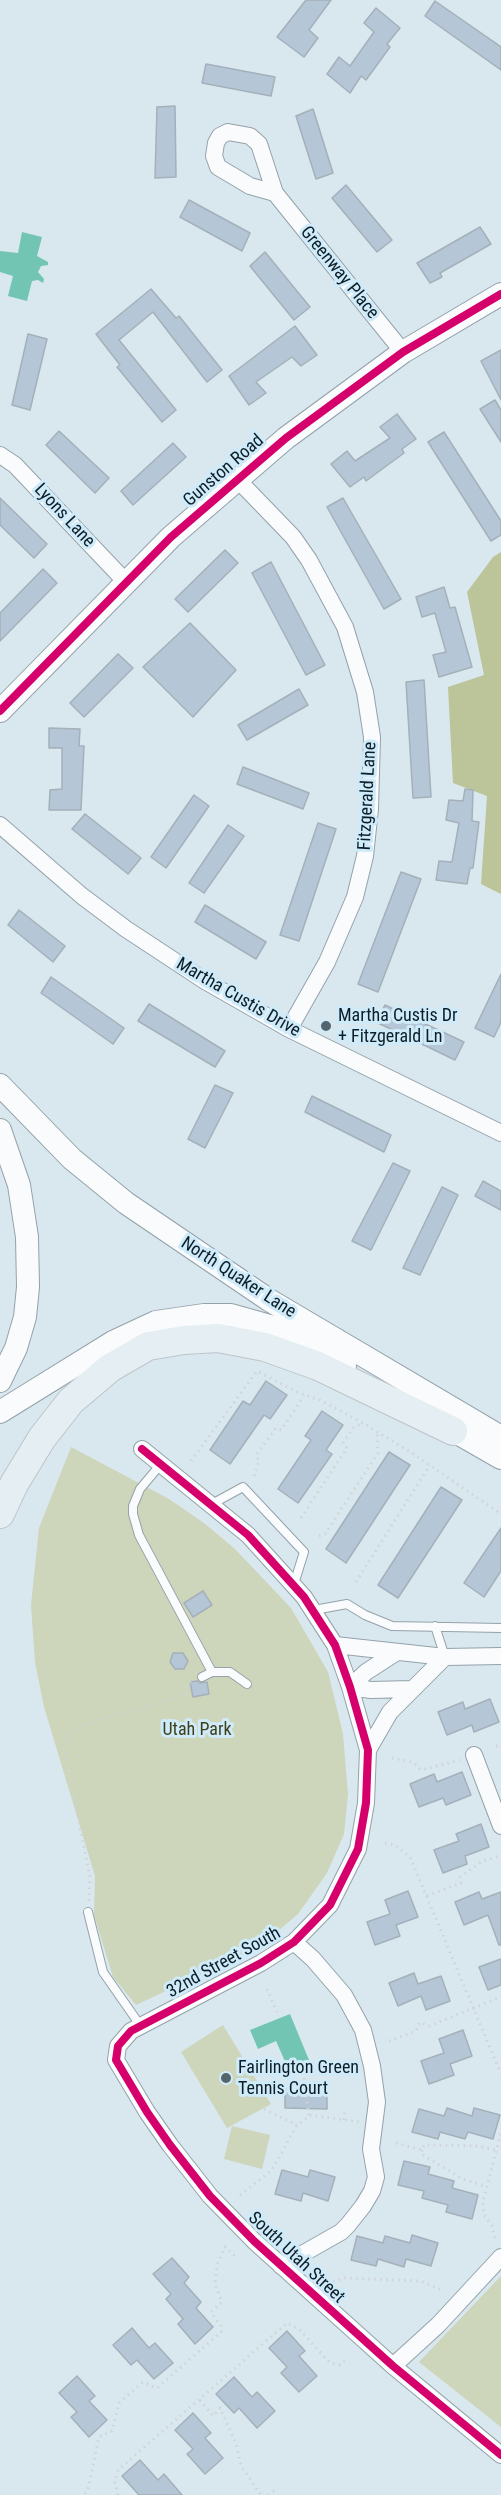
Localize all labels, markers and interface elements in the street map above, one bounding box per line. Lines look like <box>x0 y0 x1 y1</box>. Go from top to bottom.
street label: Greenway Place <box>295 222 383 324</box>
street label: Gunston Road <box>179 430 269 512</box>
street label: Lyons Lane <box>29 480 99 552</box>
street label: Fitzgerald Lane <box>354 741 382 851</box>
street label: Martha Custis Drive <box>172 954 304 1042</box>
place label: Martha Custis Dr + Fitzgerald Ln <box>338 1005 458 1048</box>
marker: Martha Custis Dr + Fitzgerald Ln <box>319 1019 333 1033</box>
street label: North Quaker Lane <box>176 1233 300 1323</box>
park label: Utah Park <box>163 1719 231 1741</box>
street label: 32nd Street South <box>163 1923 285 2003</box>
place label: Fairlington Green Tennis Court <box>238 2057 359 2100</box>
marker: Fairlington Green Tennis Court <box>219 2071 233 2085</box>
street label: South Utah Street <box>243 2208 349 2308</box>

